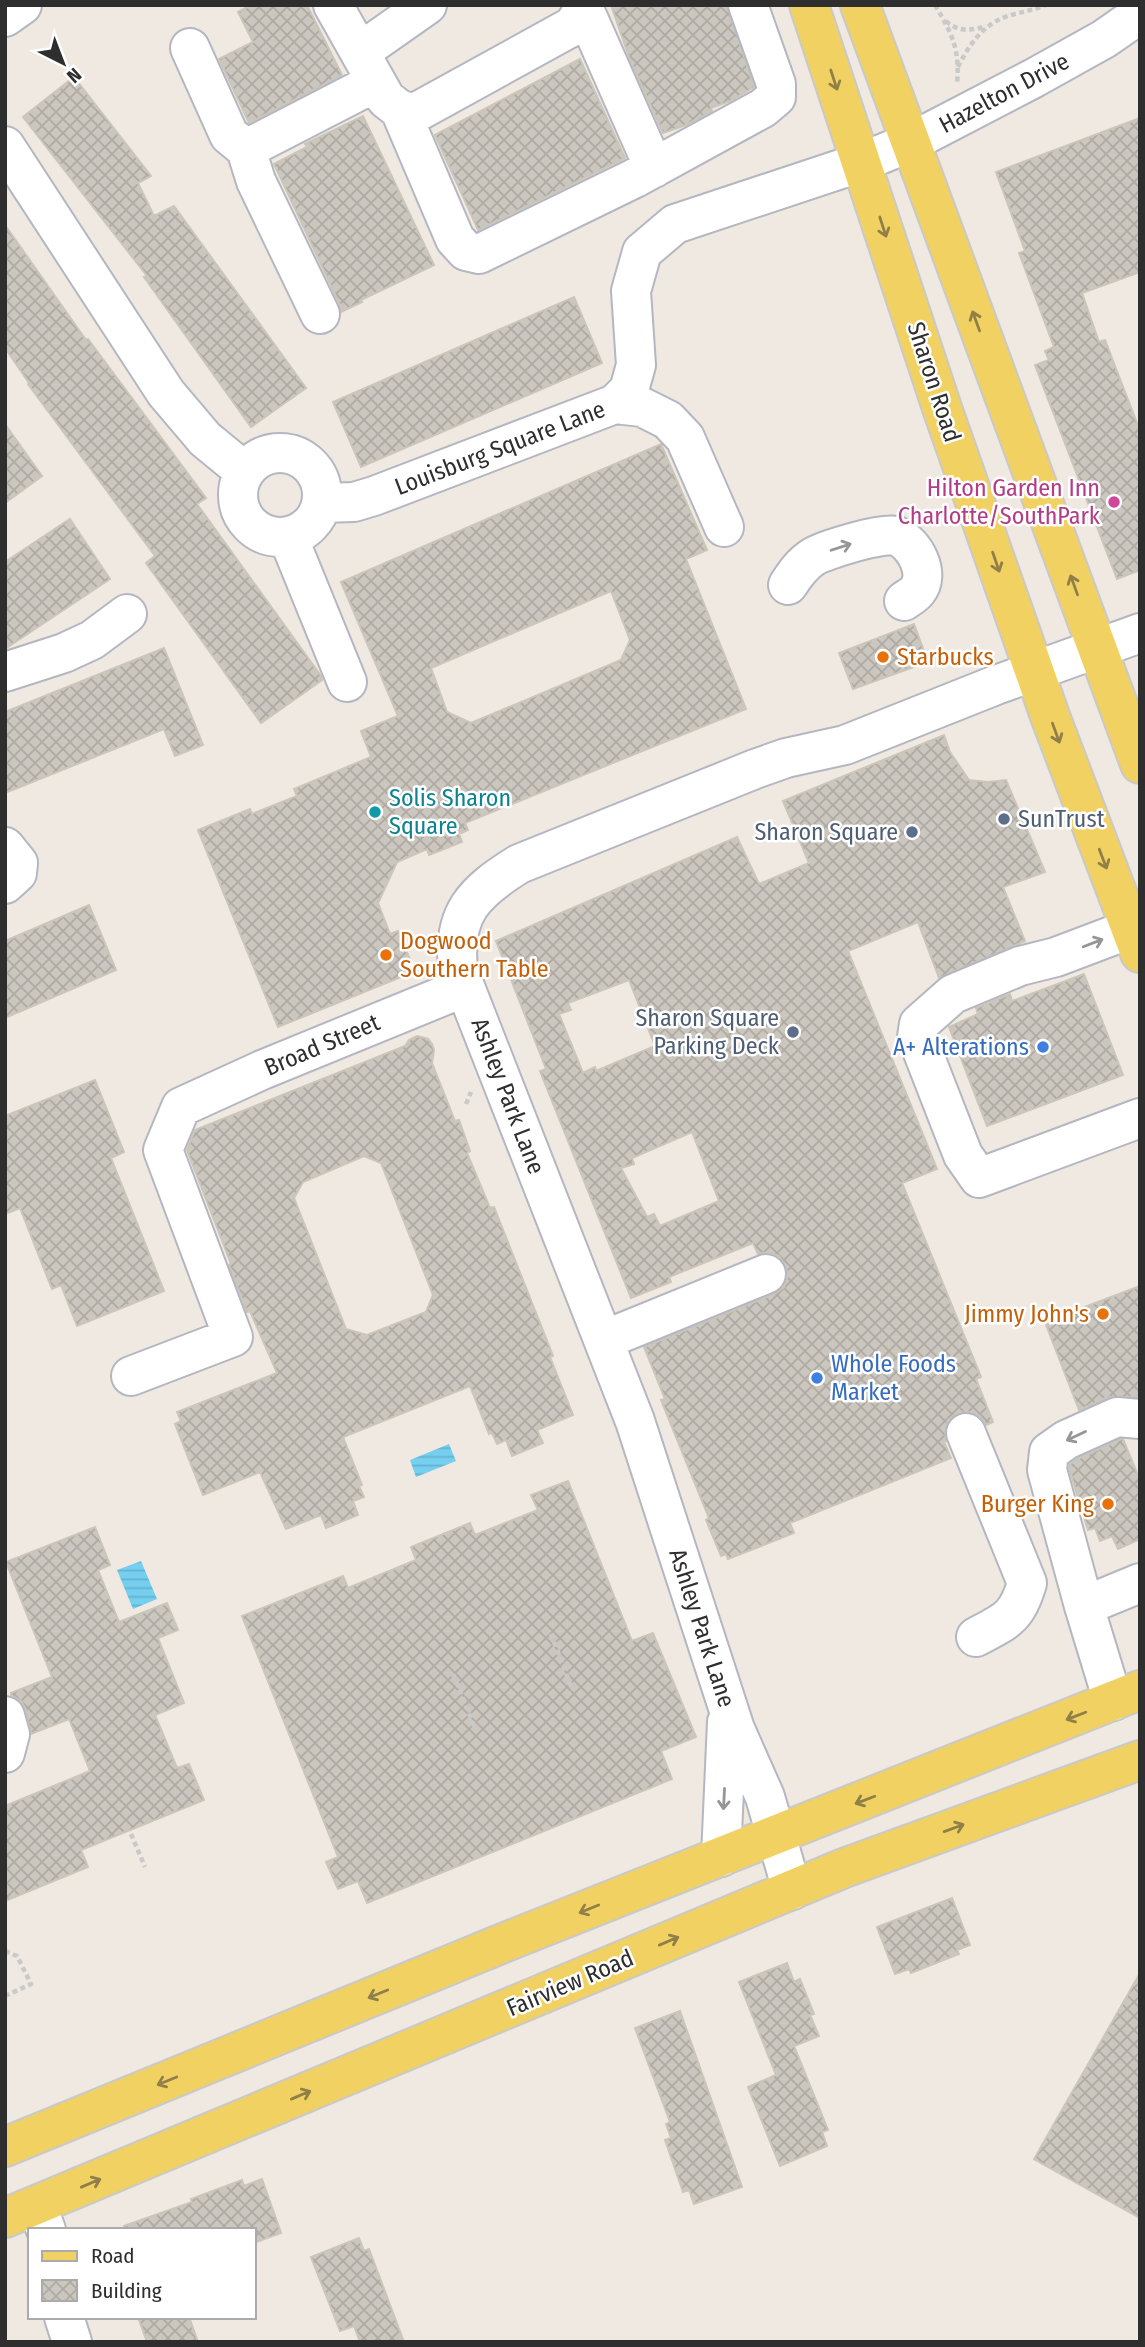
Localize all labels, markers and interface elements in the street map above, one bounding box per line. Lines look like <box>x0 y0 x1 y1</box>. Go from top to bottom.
north arrow <box>28 28 98 98</box>
street label: Hazelton Drive <box>934 47 1074 139</box>
text: N <box>62 63 86 88</box>
one-way arrow <box>829 68 842 90</box>
one-way arrow <box>878 215 890 237</box>
one-way arrow <box>969 311 981 333</box>
street label: Sharon Road <box>901 318 967 446</box>
street label: Louisburg Square Lane <box>391 395 609 501</box>
place label: Hilton Garden Inn Charlotte/SouthPark <box>898 474 1101 530</box>
marker: Hilton Garden Inn Charlotte/SouthPark <box>1106 494 1122 510</box>
one-way arrow <box>830 540 852 553</box>
one-way arrow <box>991 550 1003 572</box>
one-way arrow <box>1066 575 1079 597</box>
place label: Starbucks <box>897 643 994 671</box>
marker: Starbucks <box>875 649 891 665</box>
one-way arrow <box>1051 722 1064 744</box>
place label: Solis Sharon Square <box>389 784 511 840</box>
marker: Solis Sharon Square <box>367 804 383 820</box>
place label: SunTrust <box>1018 805 1105 833</box>
marker: SunTrust <box>996 811 1012 827</box>
place label: Sharon Square <box>754 818 898 846</box>
marker: Sharon Square <box>904 824 920 840</box>
one-way arrow <box>1098 847 1111 869</box>
place label: Dogwood Southern Table <box>400 927 549 983</box>
one-way arrow <box>1082 936 1104 949</box>
marker: Dogwood Southern Table <box>378 947 394 963</box>
place label: Sharon Square Parking Deck <box>635 1004 780 1060</box>
street label: Broad Street <box>260 1008 384 1082</box>
street label: Ashley Park Lane <box>465 1014 551 1178</box>
marker: Sharon Square Parking Deck <box>785 1024 801 1040</box>
place label: A+ Alterations <box>893 1033 1029 1061</box>
marker: A+ Alterations <box>1035 1039 1051 1055</box>
place label: Jimmy John's <box>964 1300 1089 1328</box>
marker: Jimmy John's <box>1095 1306 1111 1322</box>
place label: Whole Foods Market <box>831 1350 956 1406</box>
marker: Whole Foods Market <box>809 1370 825 1386</box>
one-way arrow <box>1066 1430 1087 1443</box>
place label: Burger King <box>981 1490 1095 1518</box>
marker: Burger King <box>1100 1496 1116 1512</box>
street label: Ashley Park Lane <box>663 1545 741 1711</box>
one-way arrow <box>1066 1710 1088 1723</box>
one-way arrow <box>717 1787 730 1810</box>
one-way arrow <box>855 1795 877 1808</box>
one-way arrow <box>943 1820 965 1833</box>
one-way arrow <box>578 1903 600 1916</box>
one-way arrow <box>658 1934 679 1947</box>
street label: Fairview Road <box>502 1944 638 2022</box>
one-way arrow <box>368 1988 389 2001</box>
one-way arrow <box>157 2075 179 2088</box>
one-way arrow <box>290 2088 311 2101</box>
one-way arrow <box>80 2176 101 2189</box>
legend <box>28 2228 256 2319</box>
text: Road <box>91 2243 135 2269</box>
text: Building <box>91 2278 162 2304</box>

